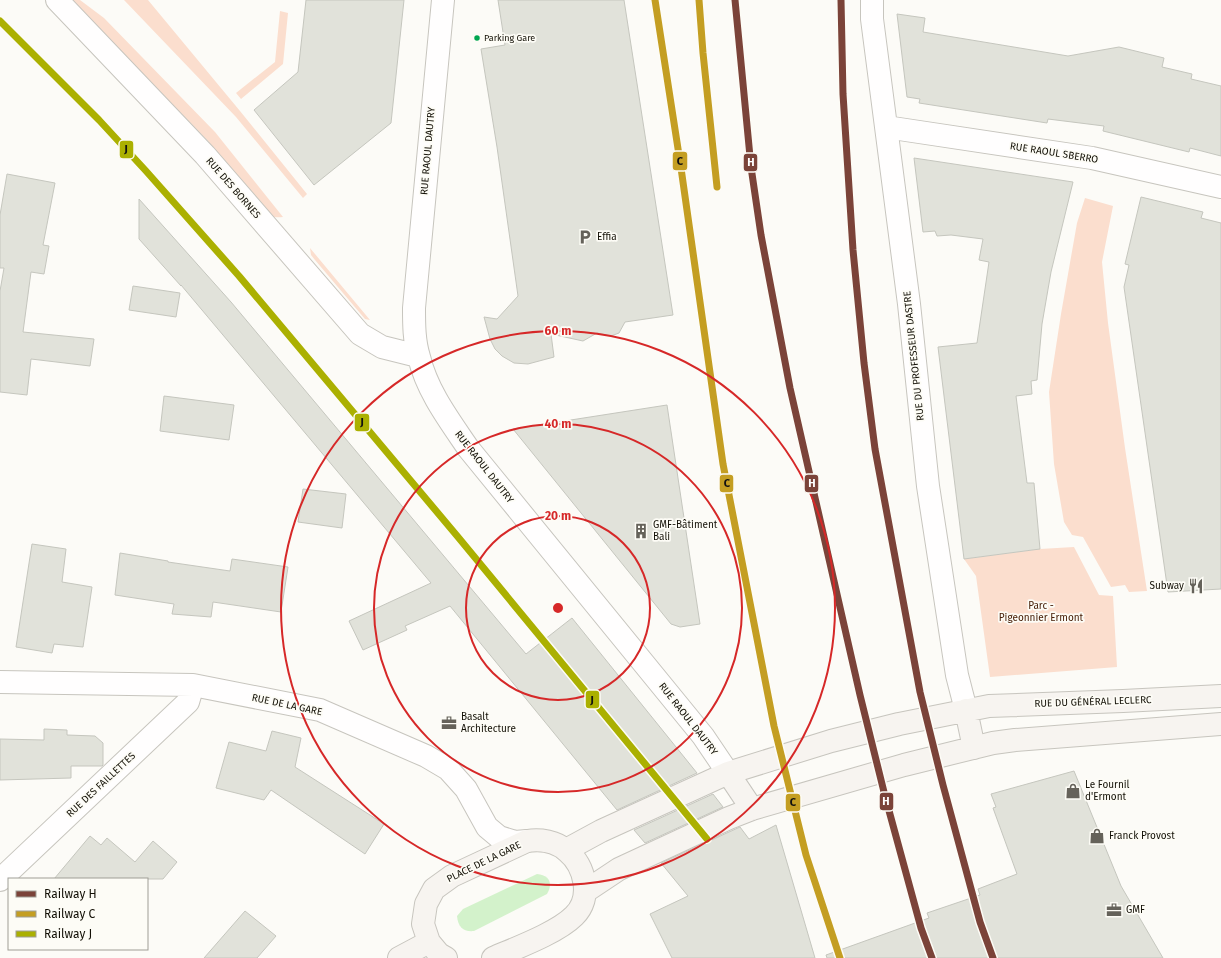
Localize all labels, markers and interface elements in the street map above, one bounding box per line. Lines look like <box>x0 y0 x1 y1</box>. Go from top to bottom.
marker: Parking Gare <box>472 33 482 43</box>
place label: Parking Gare <box>484 33 535 43</box>
street label: RUE RAOUL DAUTRY <box>418 106 438 196</box>
line badge: J <box>119 140 134 159</box>
street label: RUE RAOUL SBERRO <box>1009 140 1099 166</box>
text: J <box>123 143 128 156</box>
line badge: C <box>672 151 688 171</box>
line badge: H <box>743 153 758 172</box>
street label: RUE DES BORNES <box>203 155 263 221</box>
text: C <box>677 155 684 168</box>
text: H <box>747 156 755 169</box>
parking icon: Effia <box>576 228 594 246</box>
place label: Effia <box>597 231 617 243</box>
street label: RUE DU PROFESSEUR DASTRE <box>901 290 927 422</box>
text: 60 m <box>545 324 571 338</box>
line badge: J <box>354 413 370 432</box>
text: J <box>359 416 364 429</box>
text: 40 m <box>545 417 571 431</box>
street label: RUE RAOUL DAUTRY <box>452 428 516 506</box>
line badge: C <box>719 474 734 493</box>
line badge: H <box>804 474 819 493</box>
text: C <box>724 477 731 490</box>
text: H <box>808 477 816 490</box>
text: 20 m <box>545 509 571 523</box>
place label: GMF-Bâtiment Bali <box>653 519 718 543</box>
building icon: GMF-Bâtiment Bali <box>632 522 650 540</box>
restaurant icon: Subway <box>1187 577 1205 595</box>
place label: Subway <box>1150 580 1184 592</box>
park label: Parc - Pigeonnier Ermont <box>999 600 1084 624</box>
centre of rings <box>551 601 565 615</box>
street label: RUE RAOUL DAUTRY <box>656 680 720 758</box>
line badge: J <box>585 690 600 709</box>
street label: RUE DE LA GARE <box>251 692 323 718</box>
street label: RUE DU GÉNÉRAL LECLERC <box>1034 692 1152 710</box>
text: J <box>589 694 594 707</box>
place label: Basalt Architecture <box>461 711 516 735</box>
office icon: Basalt Architecture <box>440 714 458 732</box>
street label: RUE DES FAILLETTES <box>64 750 138 820</box>
place label: Le Fournil d'Ermont <box>1085 779 1130 803</box>
shop icon: Le Fournil d'Ermont <box>1064 782 1082 800</box>
line badge: H <box>879 792 894 811</box>
line badge: C <box>785 793 801 812</box>
text: H <box>882 795 890 808</box>
text: C <box>790 796 797 809</box>
shop icon: Franck Provost <box>1088 827 1106 845</box>
place label: Franck Provost <box>1109 830 1175 842</box>
street label: PLACE DE LA GARE <box>445 839 523 885</box>
legend <box>8 878 148 950</box>
text: Railway H <box>44 887 97 901</box>
office icon: GMF <box>1105 901 1123 919</box>
place label: GMF <box>1126 904 1145 916</box>
text: Railway C <box>44 907 95 921</box>
text: Railway J <box>44 927 92 941</box>

